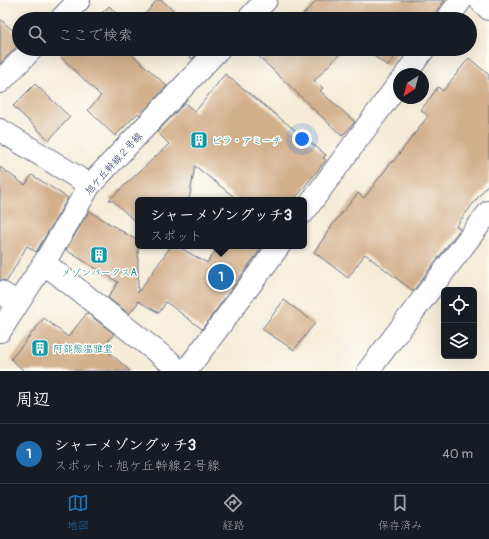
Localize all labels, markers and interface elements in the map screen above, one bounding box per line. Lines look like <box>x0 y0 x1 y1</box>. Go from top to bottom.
search box <box>12 12 477 56</box>
icon: search <box>26 23 48 45</box>
text: ここで検索 <box>58 26 133 45</box>
north arrow <box>393 68 429 104</box>
your location <box>292 129 312 149</box>
street label: 旭ケ丘幹線２号線 <box>83 130 145 197</box>
building icon: ビラ・アミーチ <box>189 130 209 150</box>
place label: ビラ・アミーチ <box>212 135 282 147</box>
popup <box>135 197 307 249</box>
text: シャーメゾングッチ3 <box>150 206 292 225</box>
text: スポット <box>150 228 202 244</box>
building icon: メゾンパークスA <box>89 245 109 265</box>
pin: 1 <box>208 262 234 292</box>
place label: メゾンパークスA <box>61 267 137 279</box>
map controls <box>441 287 477 359</box>
button: locate <box>441 287 477 323</box>
button: layers <box>441 323 477 359</box>
building icon: 阿部熊温雅堂 <box>30 338 50 358</box>
place label: 阿部熊温雅堂 <box>53 343 113 355</box>
text: 周辺 <box>16 389 50 410</box>
text: シャーメゾングッチ3 <box>54 436 196 455</box>
text: 1 <box>26 446 32 462</box>
text: 40 m <box>442 446 473 462</box>
text: スポット · 旭ケ丘幹線２号線 <box>54 458 220 474</box>
tab: 地図 <box>67 492 89 532</box>
tab: 経路 <box>222 492 244 532</box>
tab: 保存済み <box>378 492 422 532</box>

